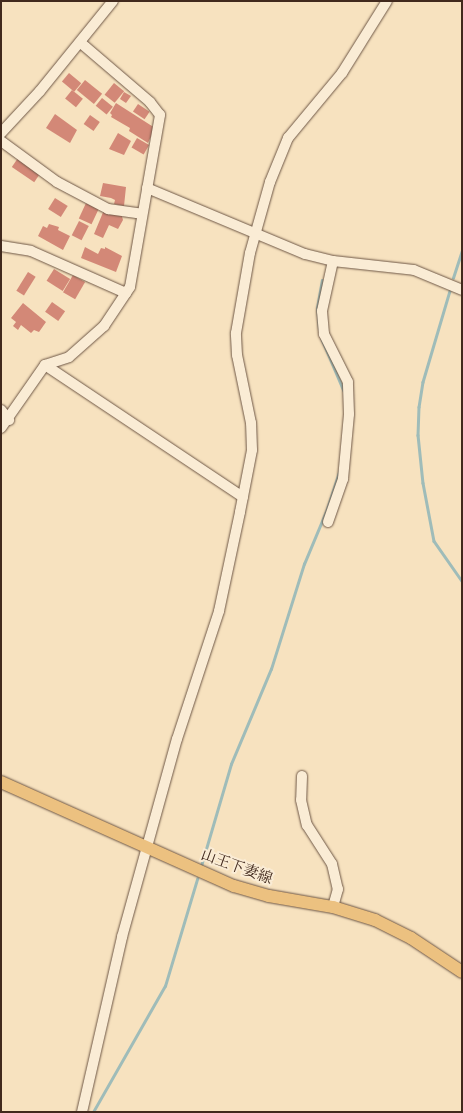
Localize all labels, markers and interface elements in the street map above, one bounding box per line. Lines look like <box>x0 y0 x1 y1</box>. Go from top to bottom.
street label: 山王下妻線 <box>199 845 275 887</box>

